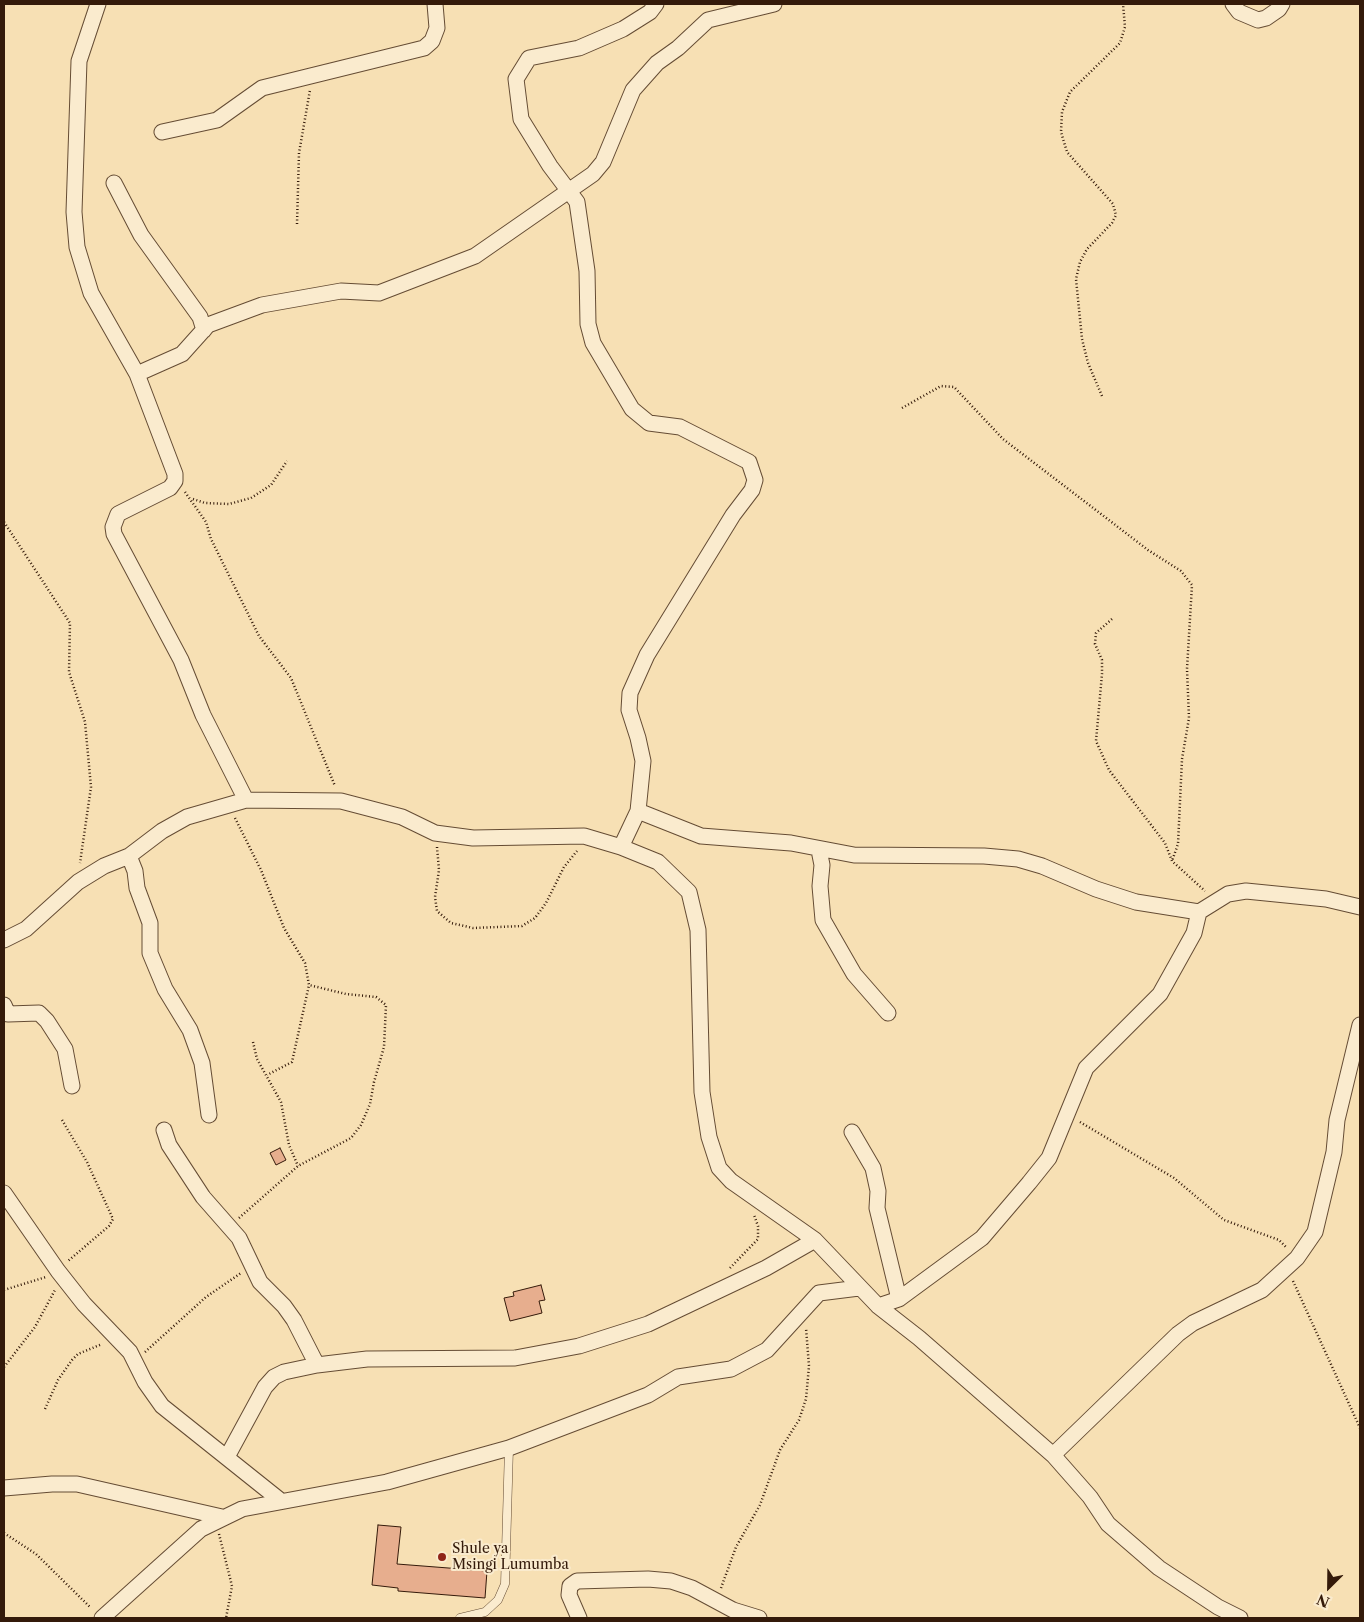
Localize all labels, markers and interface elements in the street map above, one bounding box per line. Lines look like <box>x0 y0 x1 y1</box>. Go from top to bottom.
place label: Shule ya Msingi Lumumba <box>452 1541 569 1574</box>
marker: Shule ya Msingi Lumumba <box>436 1551 448 1563</box>
north arrow <box>1304 1562 1354 1612</box>
text: N <box>1314 1590 1332 1611</box>

